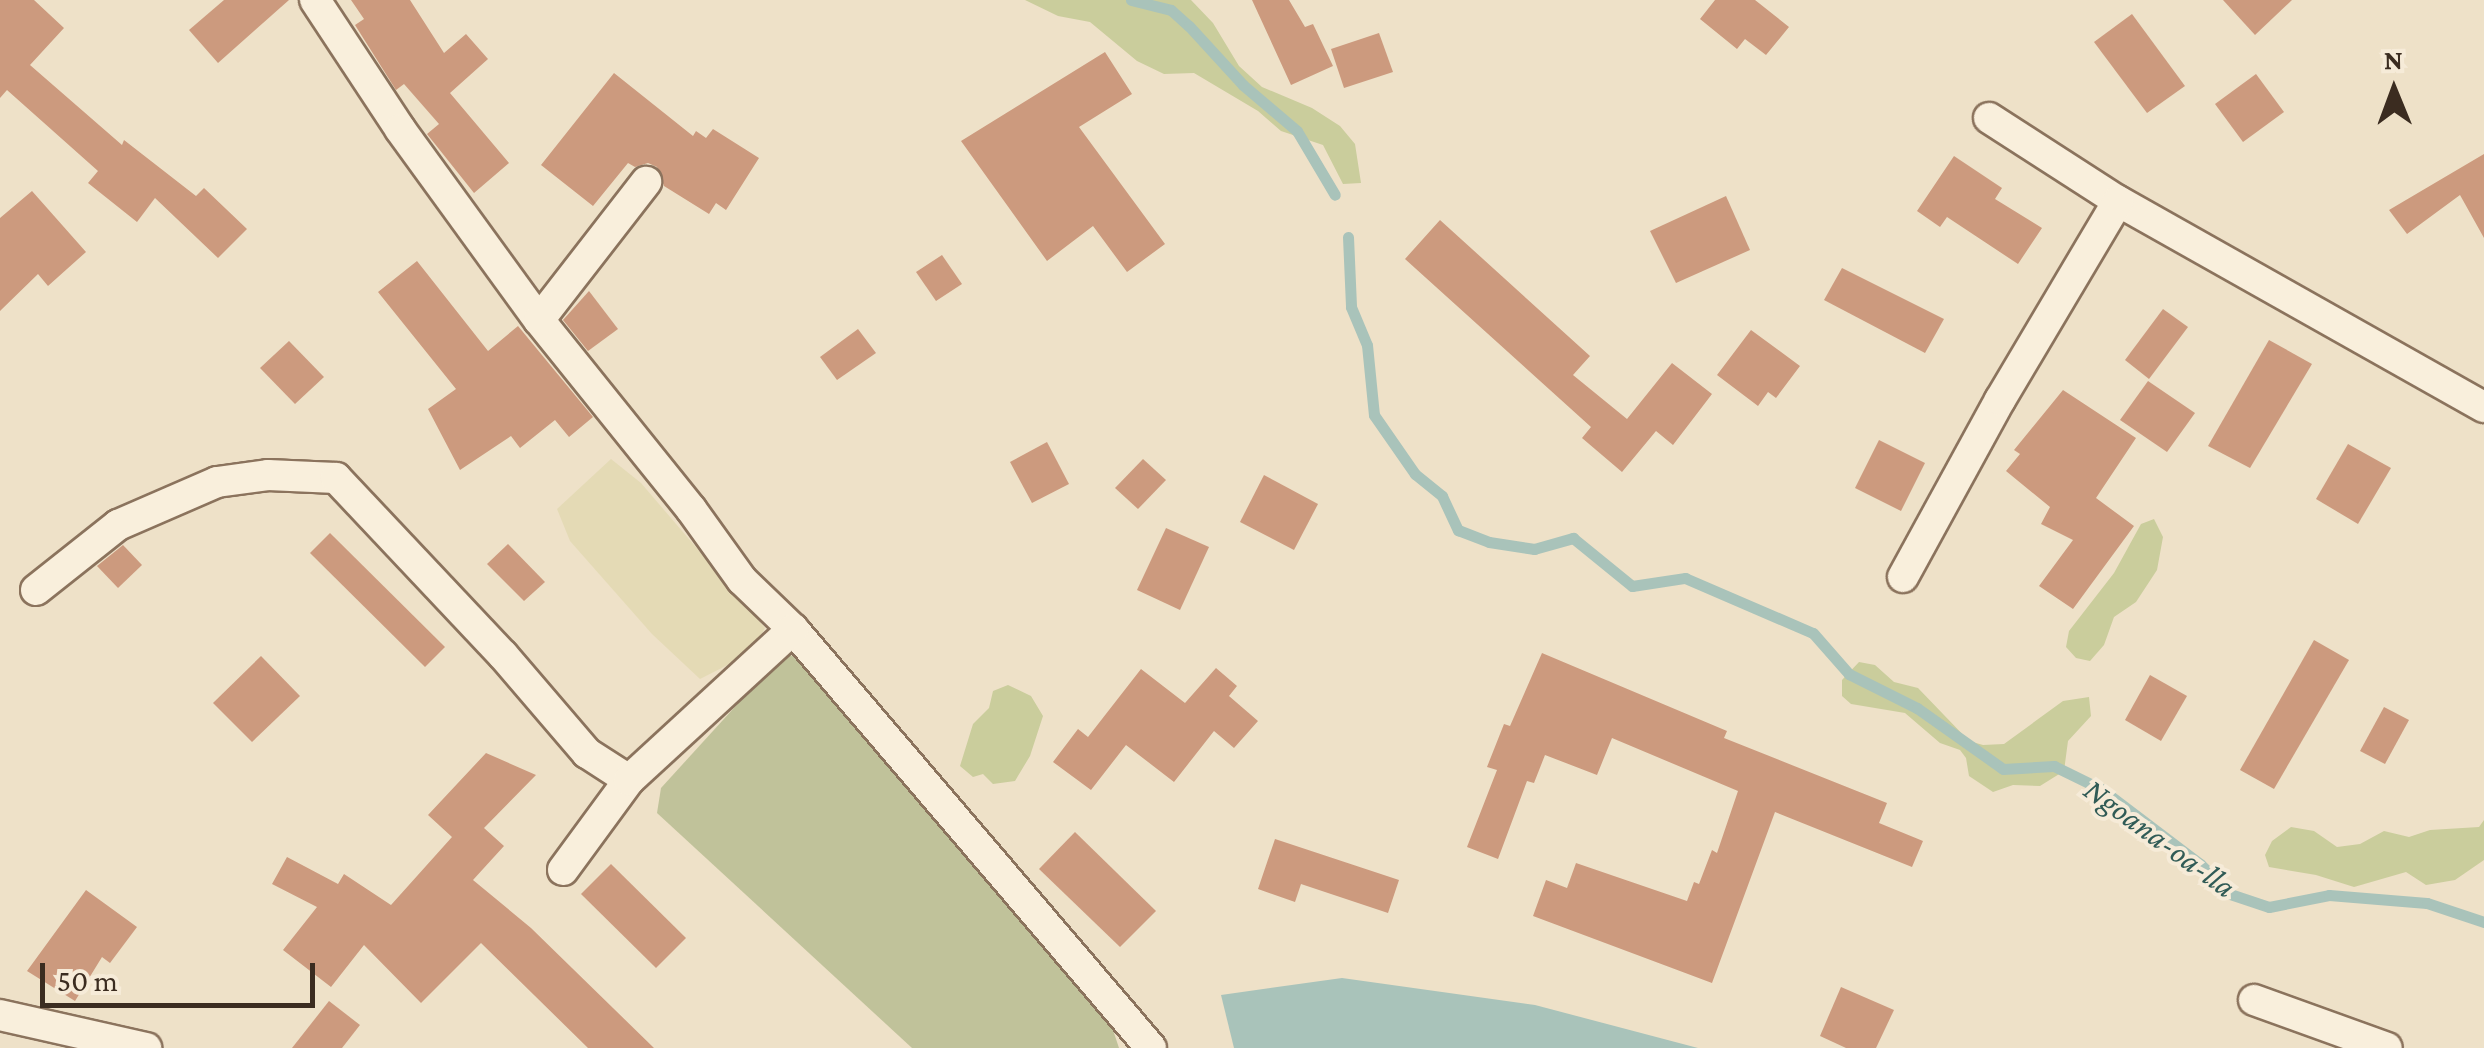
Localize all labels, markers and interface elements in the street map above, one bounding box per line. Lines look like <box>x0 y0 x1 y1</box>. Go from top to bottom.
north arrow <box>2344 40 2444 140</box>
text: N <box>2384 44 2403 75</box>
water label: Ngoana-oa-lla <box>2077 770 2243 906</box>
scale bar <box>45 943 320 1005</box>
text: 50 m <box>57 964 118 997</box>

